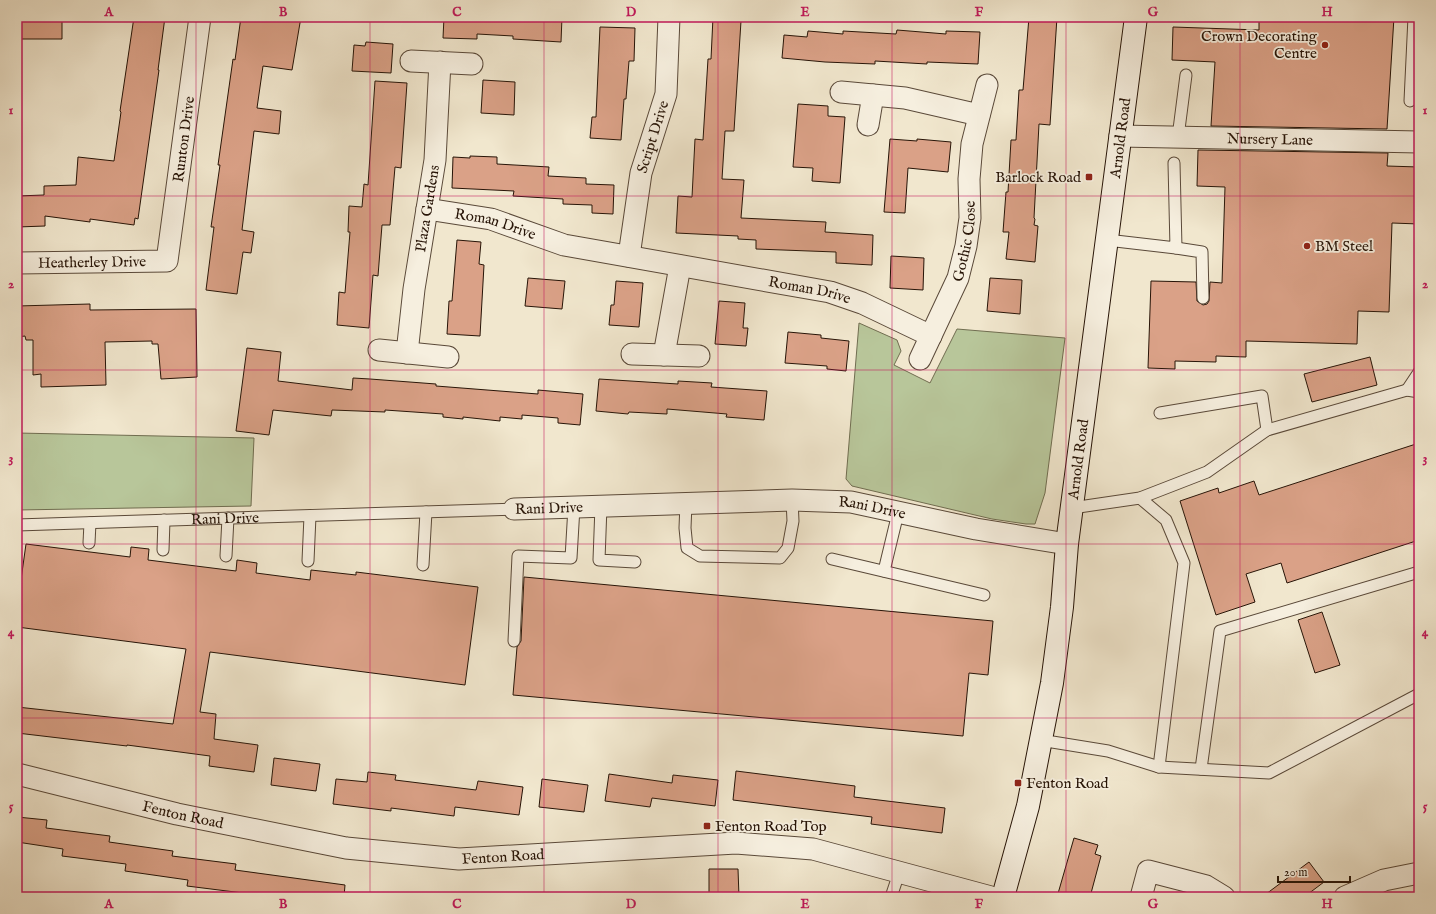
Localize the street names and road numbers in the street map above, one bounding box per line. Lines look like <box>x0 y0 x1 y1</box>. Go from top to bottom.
street label: Runton Drive <box>168 95 199 183</box>
street label: Arnold Road <box>1105 96 1135 180</box>
street label: Script Drive <box>632 98 673 175</box>
street label: Nursery Lane <box>1227 129 1313 149</box>
street label: Plaza Gardens <box>411 163 444 253</box>
street label: Gothic Close <box>948 200 980 284</box>
street label: Roman Drive <box>453 204 539 244</box>
street label: Heatherley Drive <box>38 252 146 272</box>
street label: Roman Drive <box>767 272 854 308</box>
street label: Arnold Road <box>1063 417 1093 502</box>
street label: Rani Drive <box>838 492 908 523</box>
street label: Rani Drive <box>515 497 583 518</box>
street label: Rani Drive <box>191 508 259 529</box>
street label: Fenton Road <box>141 796 226 833</box>
street label: Fenton Road <box>461 845 546 868</box>

